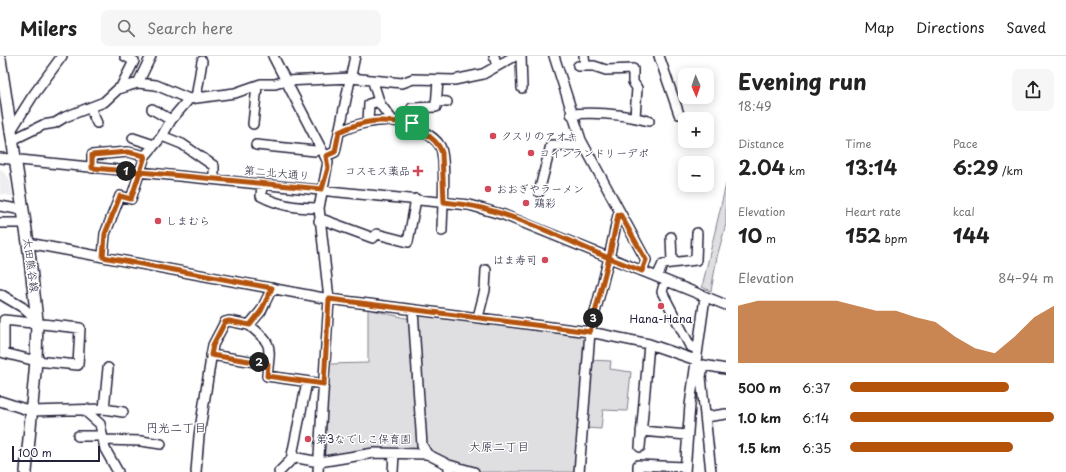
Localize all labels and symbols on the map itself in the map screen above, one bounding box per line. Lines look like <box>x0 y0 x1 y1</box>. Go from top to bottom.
north arrow <box>678 68 714 104</box>
pin <box>395 106 429 140</box>
place label: クスリのアオキ <box>501 127 578 144</box>
marker: クスリのアオキ <box>488 131 498 141</box>
place label: コインランドリーデポ <box>539 144 649 161</box>
marker: コインランドリーデポ <box>526 148 536 158</box>
pin: 1 <box>116 161 136 181</box>
street label: 第二北大通り <box>243 161 311 184</box>
place label: コスモス薬品 <box>345 162 410 179</box>
marker: コスモス薬品 <box>413 166 423 176</box>
place label: おおぎやラーメン <box>496 180 584 197</box>
marker: おおぎやラーメン <box>483 184 493 194</box>
place label: 鶏彩 <box>534 194 556 211</box>
marker: 鶏彩 <box>521 198 531 208</box>
place label: しまむら <box>166 212 210 229</box>
marker: しまむら <box>153 216 163 226</box>
street label: 太田熊谷線 <box>19 237 44 293</box>
place label: はま寿司 <box>493 251 537 268</box>
marker: はま寿司 <box>540 255 550 265</box>
marker: Hana-Hana <box>656 301 666 311</box>
pin: 3 <box>583 308 603 328</box>
place label: Hana-Hana <box>630 310 693 327</box>
pin: 2 <box>249 352 269 372</box>
district label: 円光二丁目 <box>146 418 206 436</box>
place label: 第3なでしこ保育園 <box>316 430 411 447</box>
marker: 第3なでしこ保育園 <box>303 434 313 444</box>
district label: 大原二丁目 <box>469 437 529 455</box>
scale bar <box>12 444 100 463</box>

